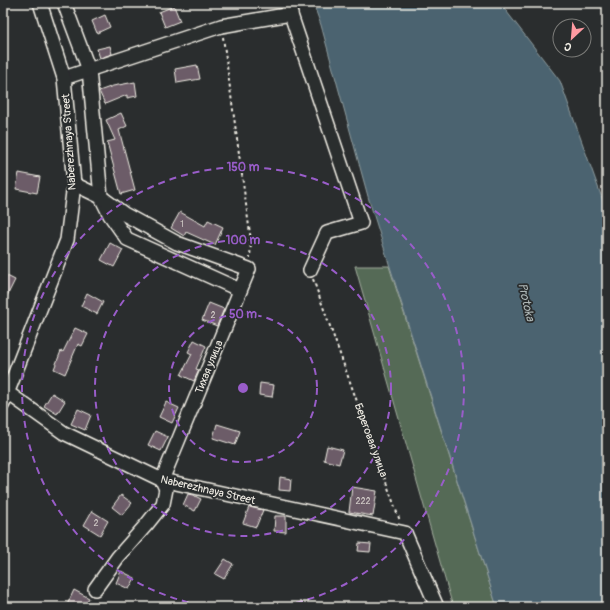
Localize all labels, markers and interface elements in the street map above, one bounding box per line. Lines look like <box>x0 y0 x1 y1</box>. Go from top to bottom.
north arrow <box>552 18 592 58</box>
text: С <box>562 39 574 54</box>
street label: Naberezhnaya Street <box>59 93 79 191</box>
text: 150 m <box>227 160 260 175</box>
house number: 1 <box>180 219 184 230</box>
text: 100 m <box>226 233 261 248</box>
water label: Protoka <box>514 281 538 324</box>
text: 50 m <box>229 307 257 322</box>
house number: 2 <box>210 310 216 321</box>
street label: Тихая улица <box>192 338 226 396</box>
centre of rings <box>236 381 250 395</box>
street label: Береговая улица <box>352 401 390 479</box>
street label: Naberezhnaya Street <box>159 473 257 507</box>
house number: 222 <box>355 496 371 507</box>
house number: 2 <box>93 518 99 529</box>

